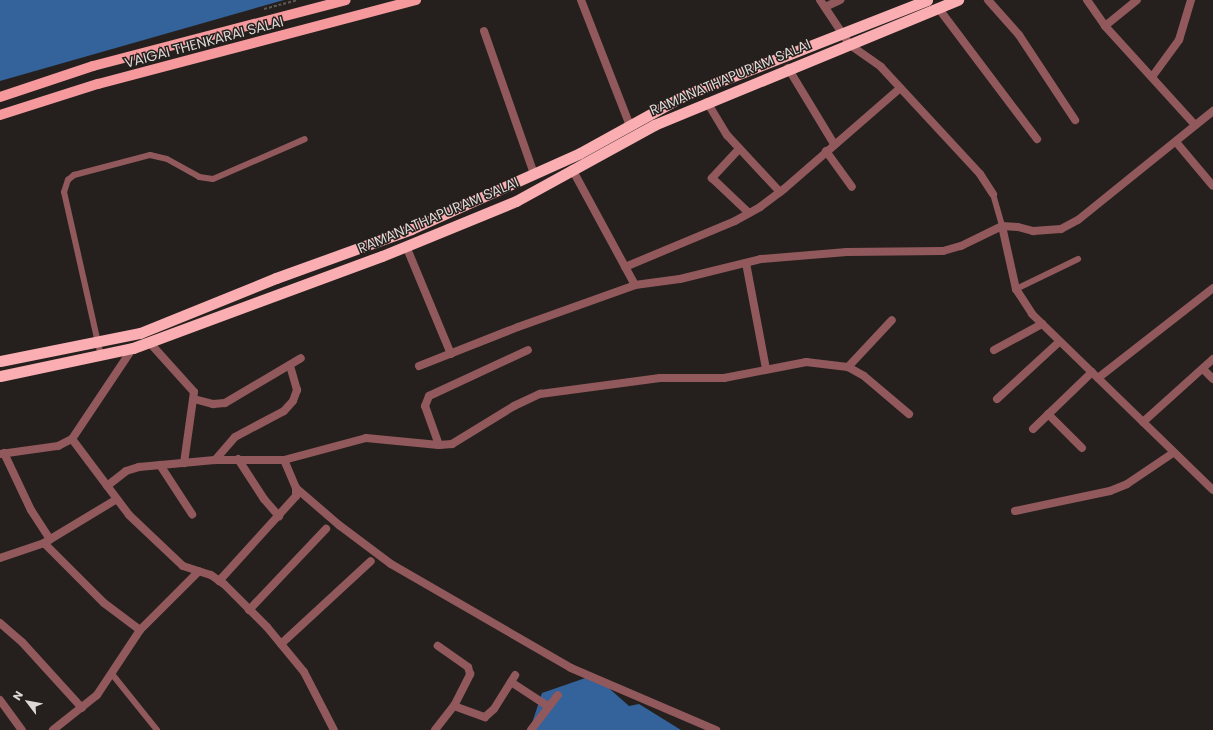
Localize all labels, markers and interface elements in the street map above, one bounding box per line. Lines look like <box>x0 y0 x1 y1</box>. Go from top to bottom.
street label: VAIGAI THENKARAI SALAI <box>123 13 285 71</box>
street label: RAMANATHAPURAM SALAI <box>647 35 813 119</box>
street label: RAMANATHAPURAM SALAI <box>355 173 521 257</box>
north arrow <box>8 682 48 722</box>
text: N <box>9 688 27 703</box>

